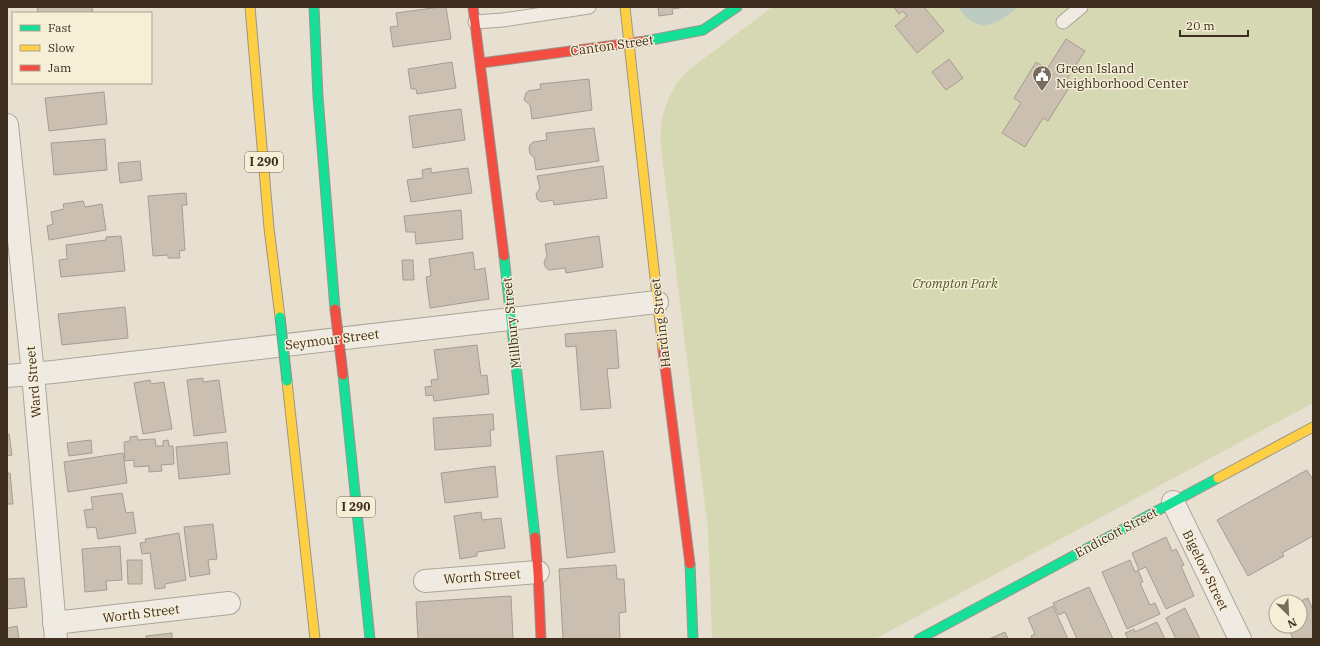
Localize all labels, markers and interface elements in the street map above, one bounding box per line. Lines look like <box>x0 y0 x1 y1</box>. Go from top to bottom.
legend <box>12 12 152 84</box>
scale bar <box>1180 12 1248 38</box>
text: 20 m <box>1186 18 1215 33</box>
text: Fast <box>48 20 72 35</box>
street label: Canton Street <box>570 31 655 60</box>
text: Slow <box>48 40 75 55</box>
text: Jam <box>48 60 72 75</box>
place label: Green Island Neighborhood Center <box>1056 60 1188 92</box>
public building icon: Green Island Neighborhood Center <box>1031 64 1053 92</box>
road number: I 290 <box>245 152 283 172</box>
park label: Crompton Park <box>912 275 998 292</box>
street label: Millbury Street <box>498 276 525 369</box>
street label: Harding Street <box>647 277 674 369</box>
street label: Seymour Street <box>284 325 380 354</box>
street label: Ward Street <box>22 345 45 419</box>
road number: I 290 <box>337 497 375 517</box>
street label: Endicott Street <box>1072 503 1161 561</box>
street label: Bigelow Street <box>1179 527 1233 614</box>
street label: Worth Street <box>443 565 522 588</box>
north arrow <box>1268 594 1308 634</box>
street label: Worth Street <box>102 600 181 627</box>
text: N <box>1285 615 1299 631</box>

